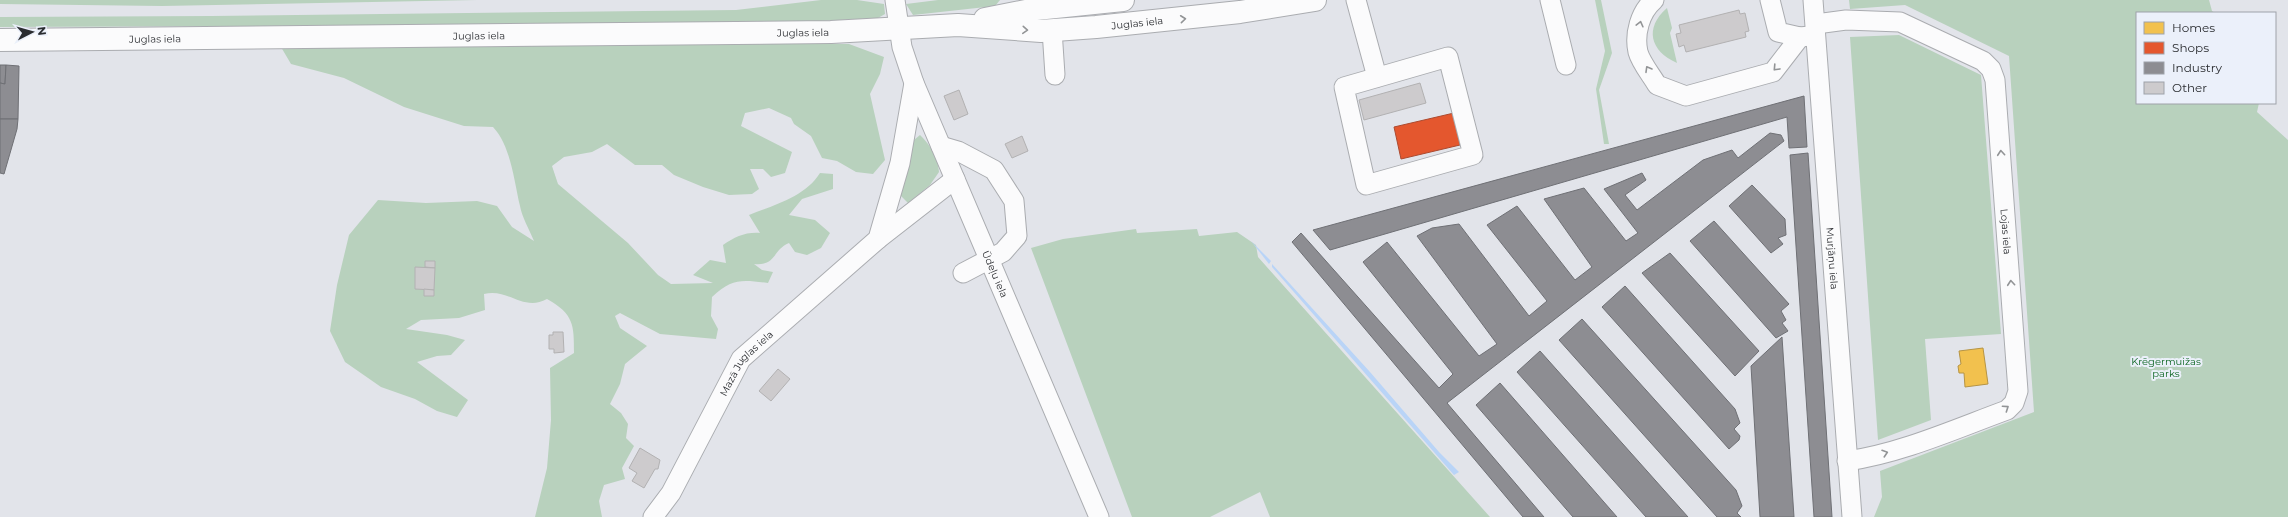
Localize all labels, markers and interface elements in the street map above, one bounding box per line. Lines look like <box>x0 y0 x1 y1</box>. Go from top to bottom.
north arrow <box>12 12 52 52</box>
legend <box>2136 12 2276 104</box>
street label: Juglas iela <box>1110 14 1164 32</box>
one-way arrow <box>1180 14 1186 23</box>
text: Homes <box>2172 20 2215 35</box>
one-way arrow <box>1635 21 1644 28</box>
one-way arrow <box>1022 25 1028 34</box>
text: N <box>35 26 49 36</box>
street label: Juglas iela <box>776 26 829 40</box>
street label: Juglas iela <box>452 29 505 43</box>
street label: Juglas iela <box>128 32 181 46</box>
text: Shops <box>2172 40 2209 55</box>
text: Industry <box>2172 60 2222 75</box>
one-way arrow <box>1773 63 1780 71</box>
one-way arrow <box>1646 66 1653 74</box>
text: Other <box>2172 80 2207 95</box>
one-way arrow <box>1996 150 2005 156</box>
street label: Lojas iela <box>1998 208 2014 255</box>
street label: Murjāņu iela <box>1823 227 1841 290</box>
street label: Ūdeļu iela <box>979 248 1011 300</box>
one-way arrow <box>2007 280 2016 286</box>
street label: Mazā Juglas iela <box>717 328 776 398</box>
park label: Krēgermuižas parks <box>2131 355 2201 380</box>
one-way arrow <box>2002 406 2009 413</box>
one-way arrow <box>1881 449 1888 458</box>

